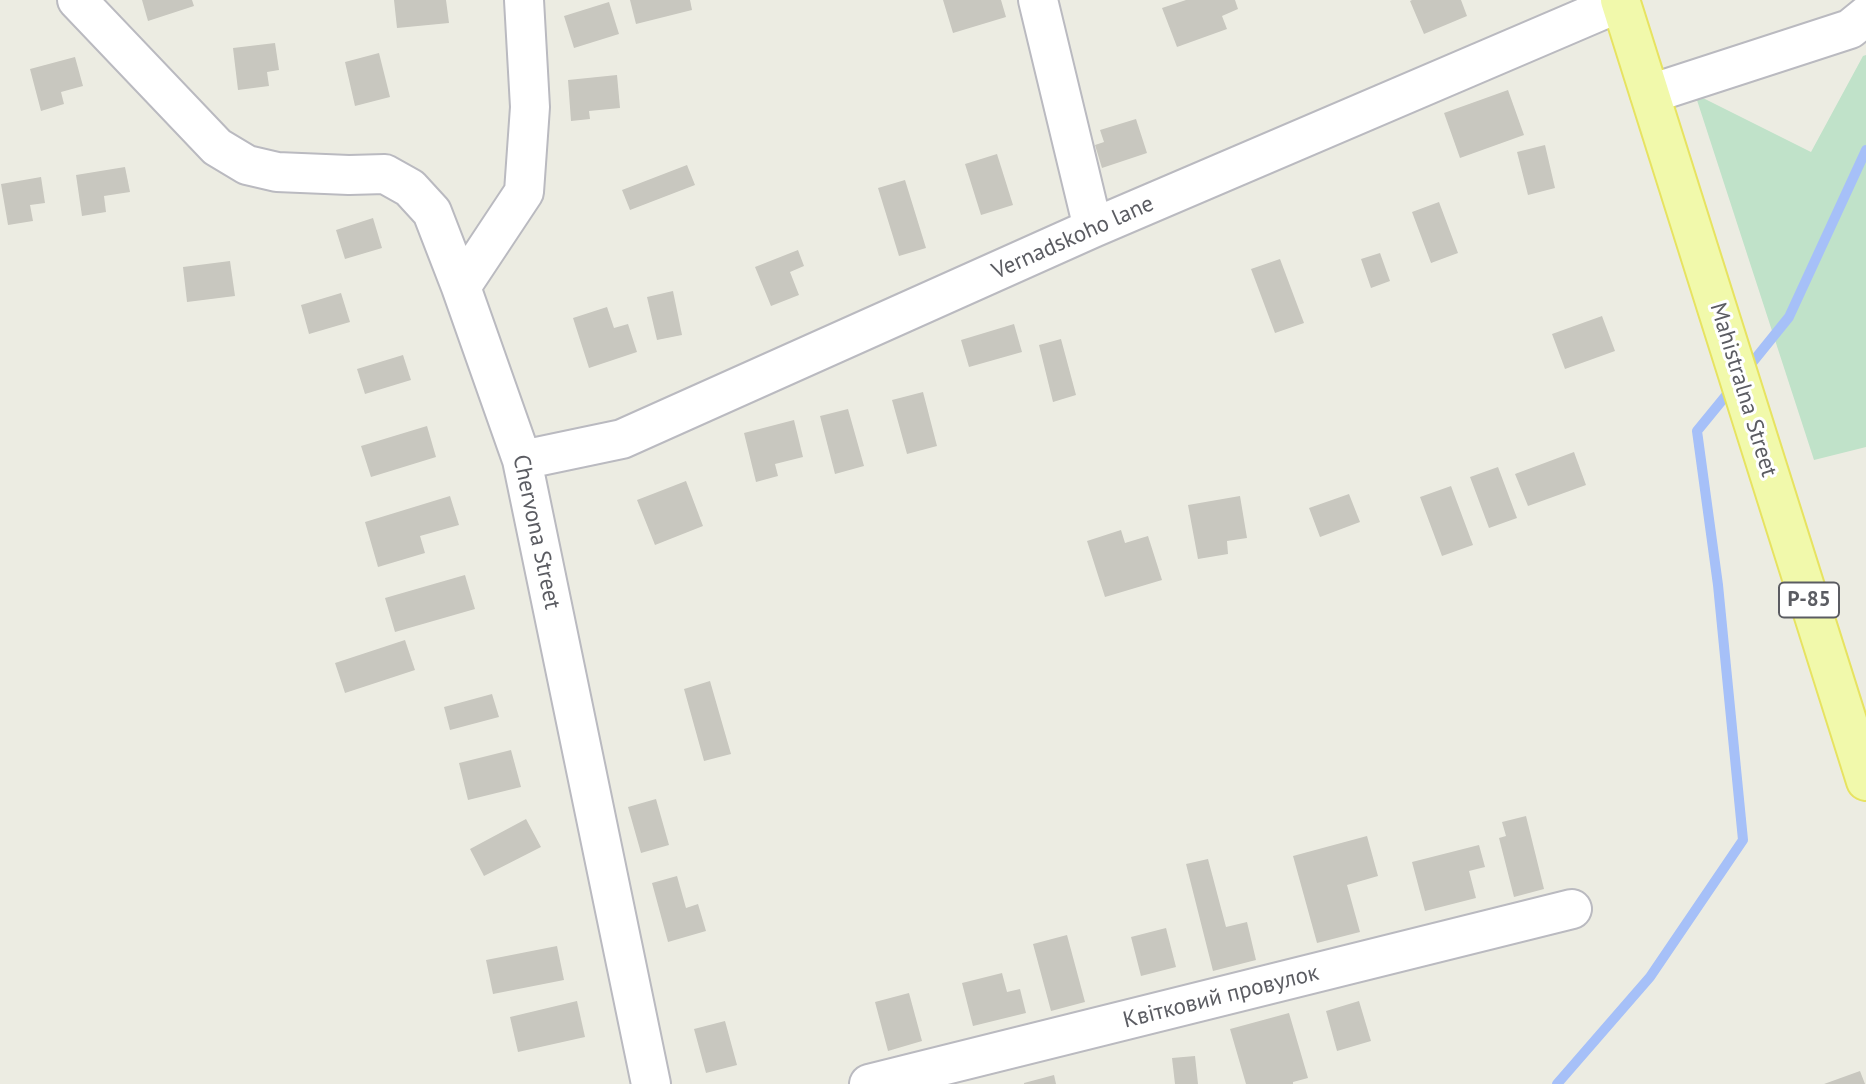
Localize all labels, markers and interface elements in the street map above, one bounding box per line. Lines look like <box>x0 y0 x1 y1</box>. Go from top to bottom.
street label: Vernadskoho lane <box>988 190 1158 286</box>
street label: Mahistralna Street <box>1703 300 1783 480</box>
street label: Chervona Street <box>506 452 566 612</box>
road number: Р-85 <box>1779 582 1839 618</box>
street label: Квітковий провулок <box>1120 959 1322 1035</box>

